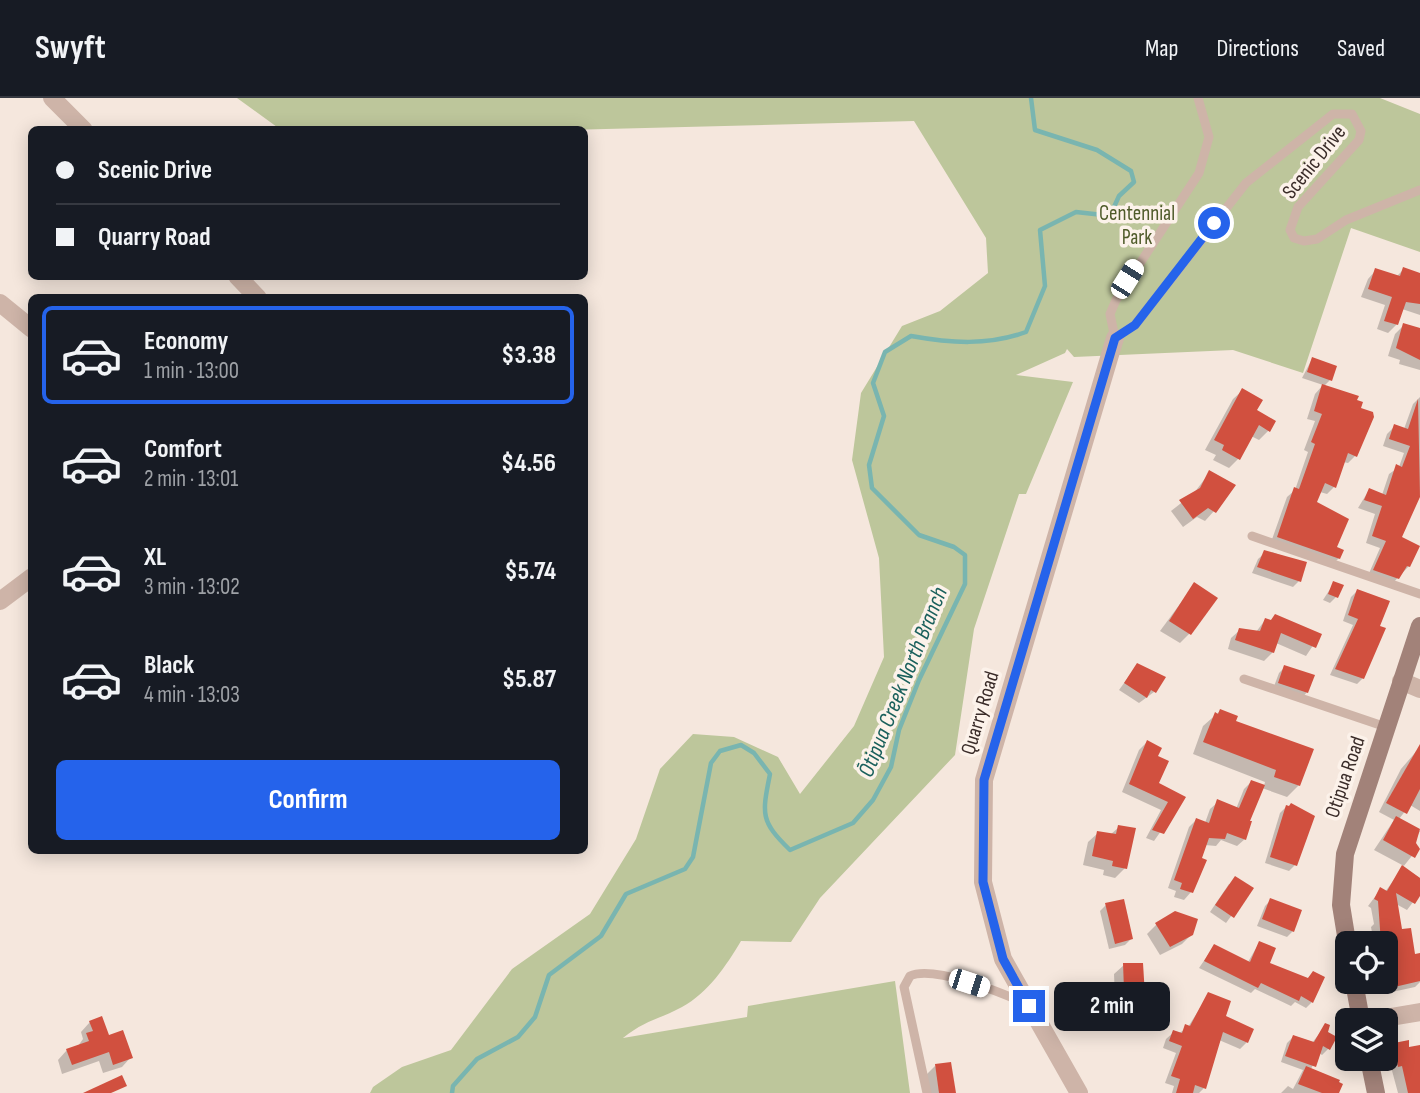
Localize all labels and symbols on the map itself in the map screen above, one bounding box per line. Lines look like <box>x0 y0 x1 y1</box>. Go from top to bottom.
street label: Scenic Drive <box>1277 120 1351 204</box>
park label: Centennial Park <box>1099 201 1175 250</box>
route start <box>1198 207 1230 239</box>
car <box>1107 256 1148 302</box>
water label: Ōtipua Creek North Branch <box>852 583 954 781</box>
street label: Quarry Road <box>955 668 1005 758</box>
street label: Otipua Road <box>1319 733 1371 821</box>
car <box>946 967 993 999</box>
callout: 2 min <box>1054 982 1169 1030</box>
route end <box>1013 990 1045 1022</box>

